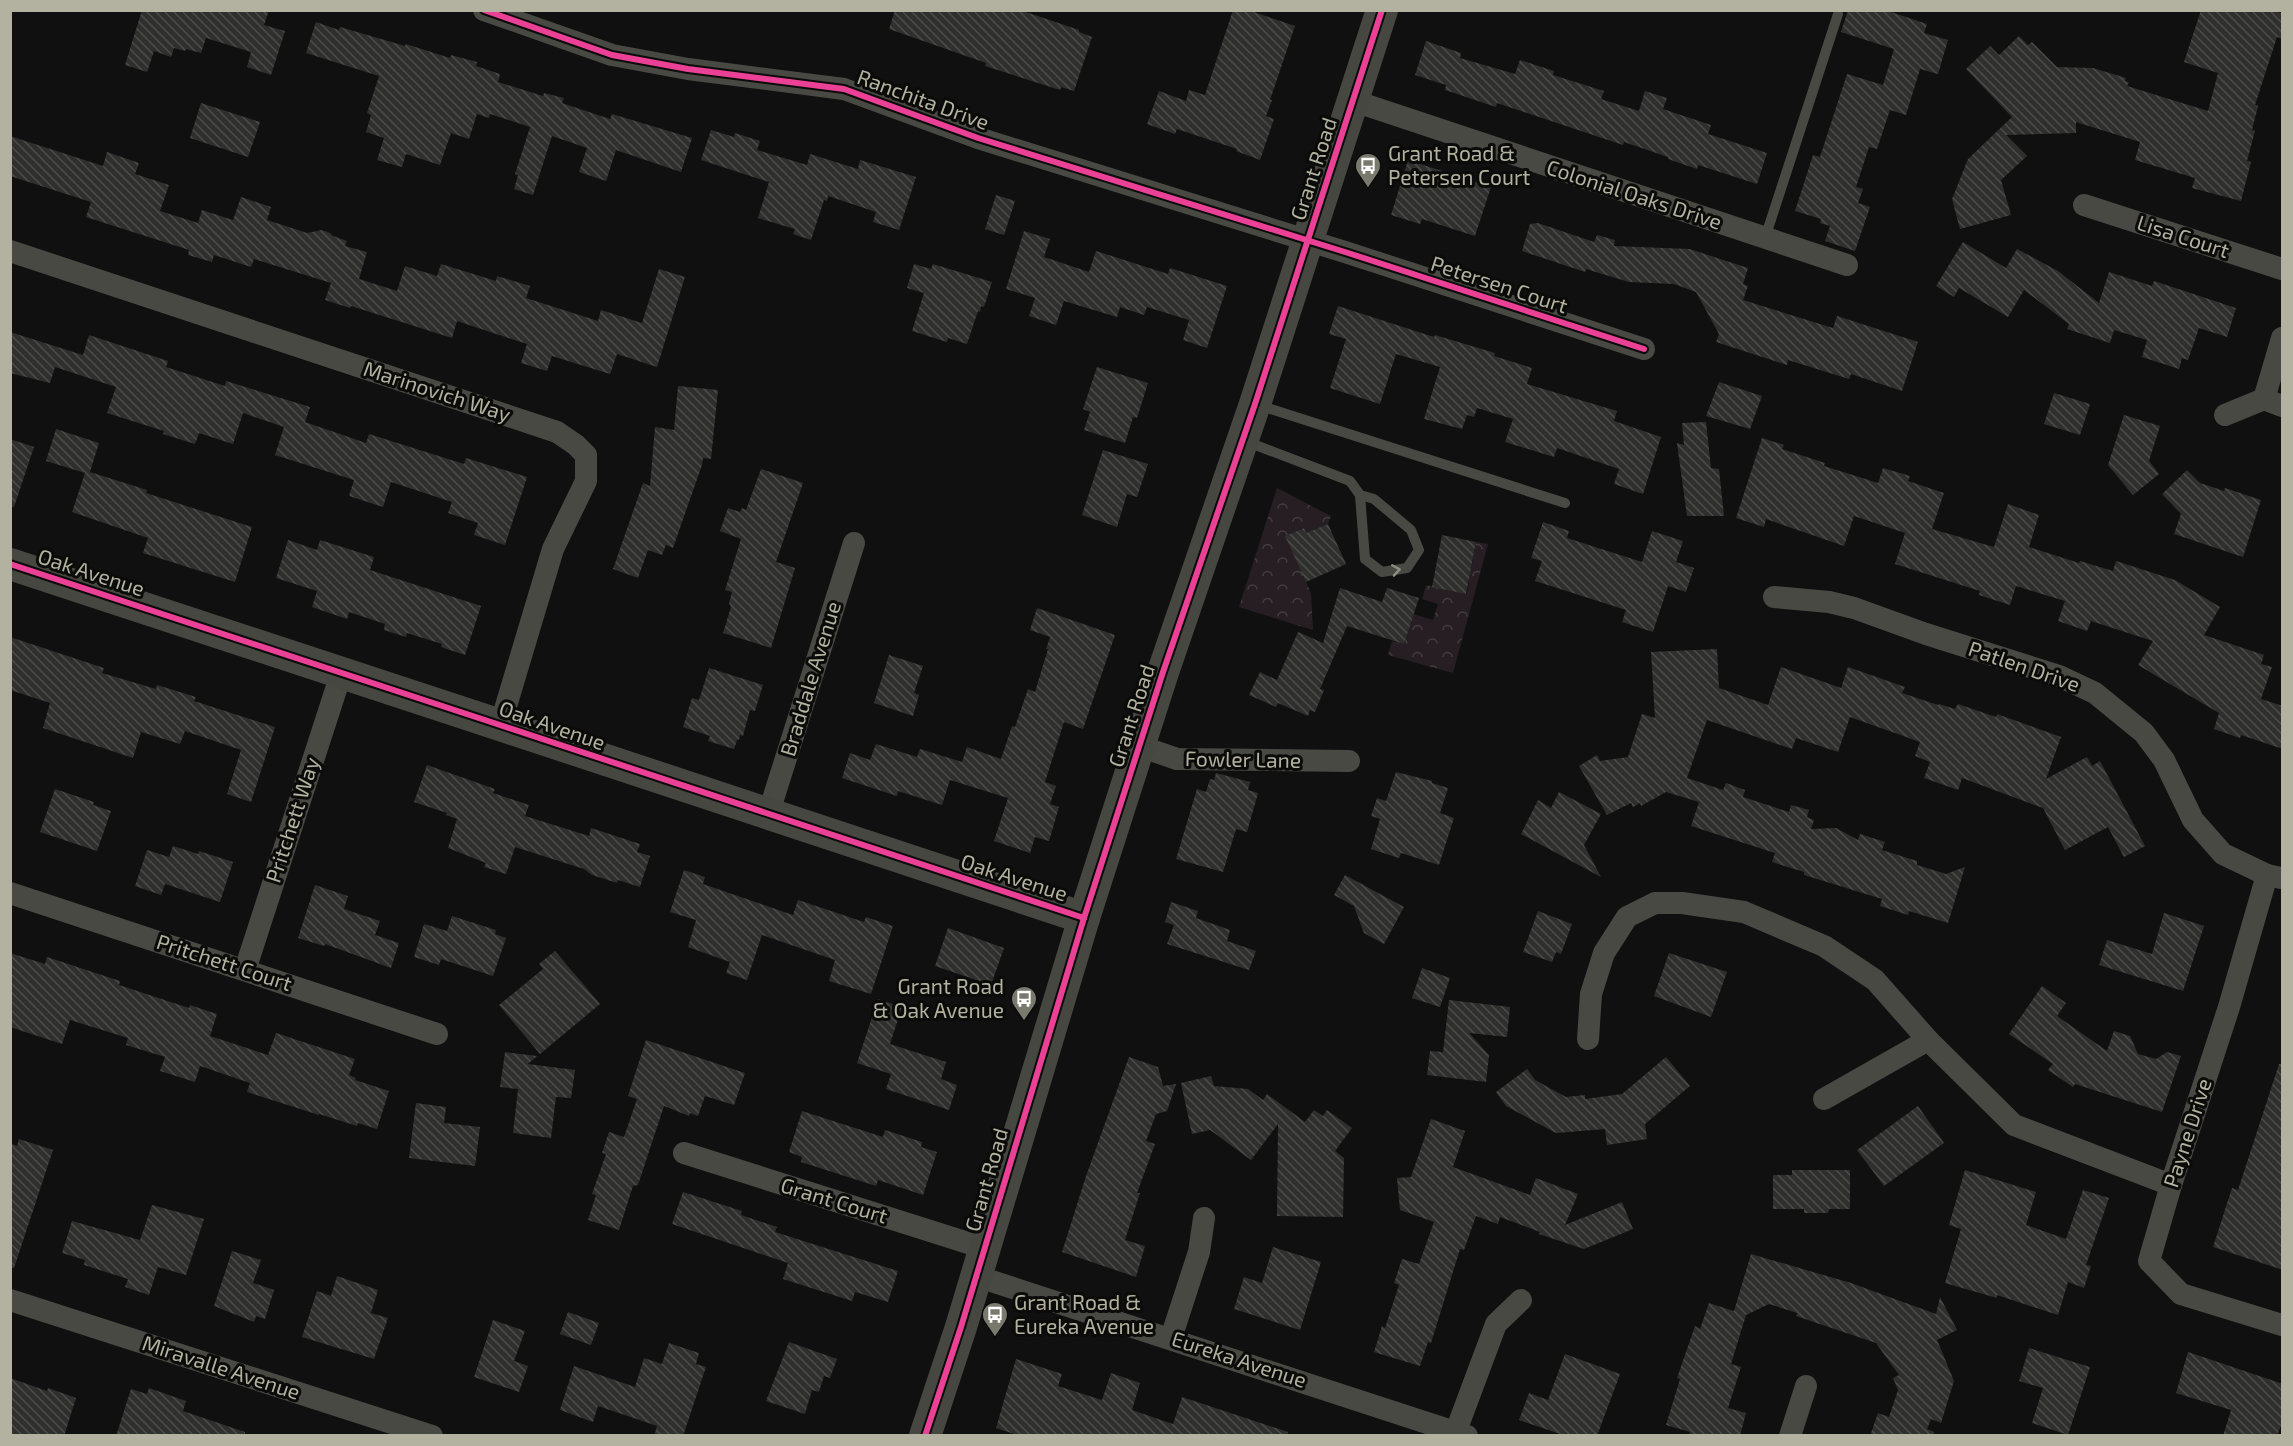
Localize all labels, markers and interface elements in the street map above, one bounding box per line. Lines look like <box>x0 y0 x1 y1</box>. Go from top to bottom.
street label: Ranchita Drive <box>854 63 993 134</box>
street label: Grant Road <box>1284 114 1341 223</box>
place label: Grant Road & Petersen Court <box>1388 140 1530 189</box>
bus stop icon: Grant Road & Petersen Court <box>1353 151 1383 189</box>
street label: Colonial Oaks Drive <box>1544 153 1725 234</box>
street label: Lisa Court <box>2134 209 2233 262</box>
street label: Petersen Court <box>1428 250 1571 317</box>
street label: Marinovich Way <box>361 355 514 426</box>
street label: Oak Avenue <box>35 543 148 601</box>
one-way arrow <box>1392 564 1401 576</box>
street label: Braddale Avenue <box>774 598 845 759</box>
street label: Patlen Drive <box>1966 635 2083 696</box>
street label: Grant Road <box>1102 661 1159 770</box>
street label: Oak Avenue <box>496 695 609 754</box>
street label: Fowler Lane <box>1185 745 1301 772</box>
street label: Pritchett Way <box>260 754 324 885</box>
street label: Oak Avenue <box>958 848 1071 906</box>
street label: Pritchett Court <box>154 928 295 995</box>
place label: Grant Road & Oak Avenue <box>873 973 1004 1022</box>
bus stop icon: Grant Road & Oak Avenue <box>1009 984 1039 1022</box>
street label: Payne Drive <box>2157 1075 2216 1190</box>
street label: Grant Road <box>959 1125 1012 1234</box>
street label: Grant Court <box>778 1171 891 1228</box>
place label: Grant Road & Eureka Avenue <box>1014 1289 1154 1338</box>
bus stop icon: Grant Road & Eureka Avenue <box>980 1300 1010 1338</box>
street label: Eureka Avenue <box>1169 1325 1310 1392</box>
street label: Miravalle Avenue <box>139 1329 304 1404</box>

